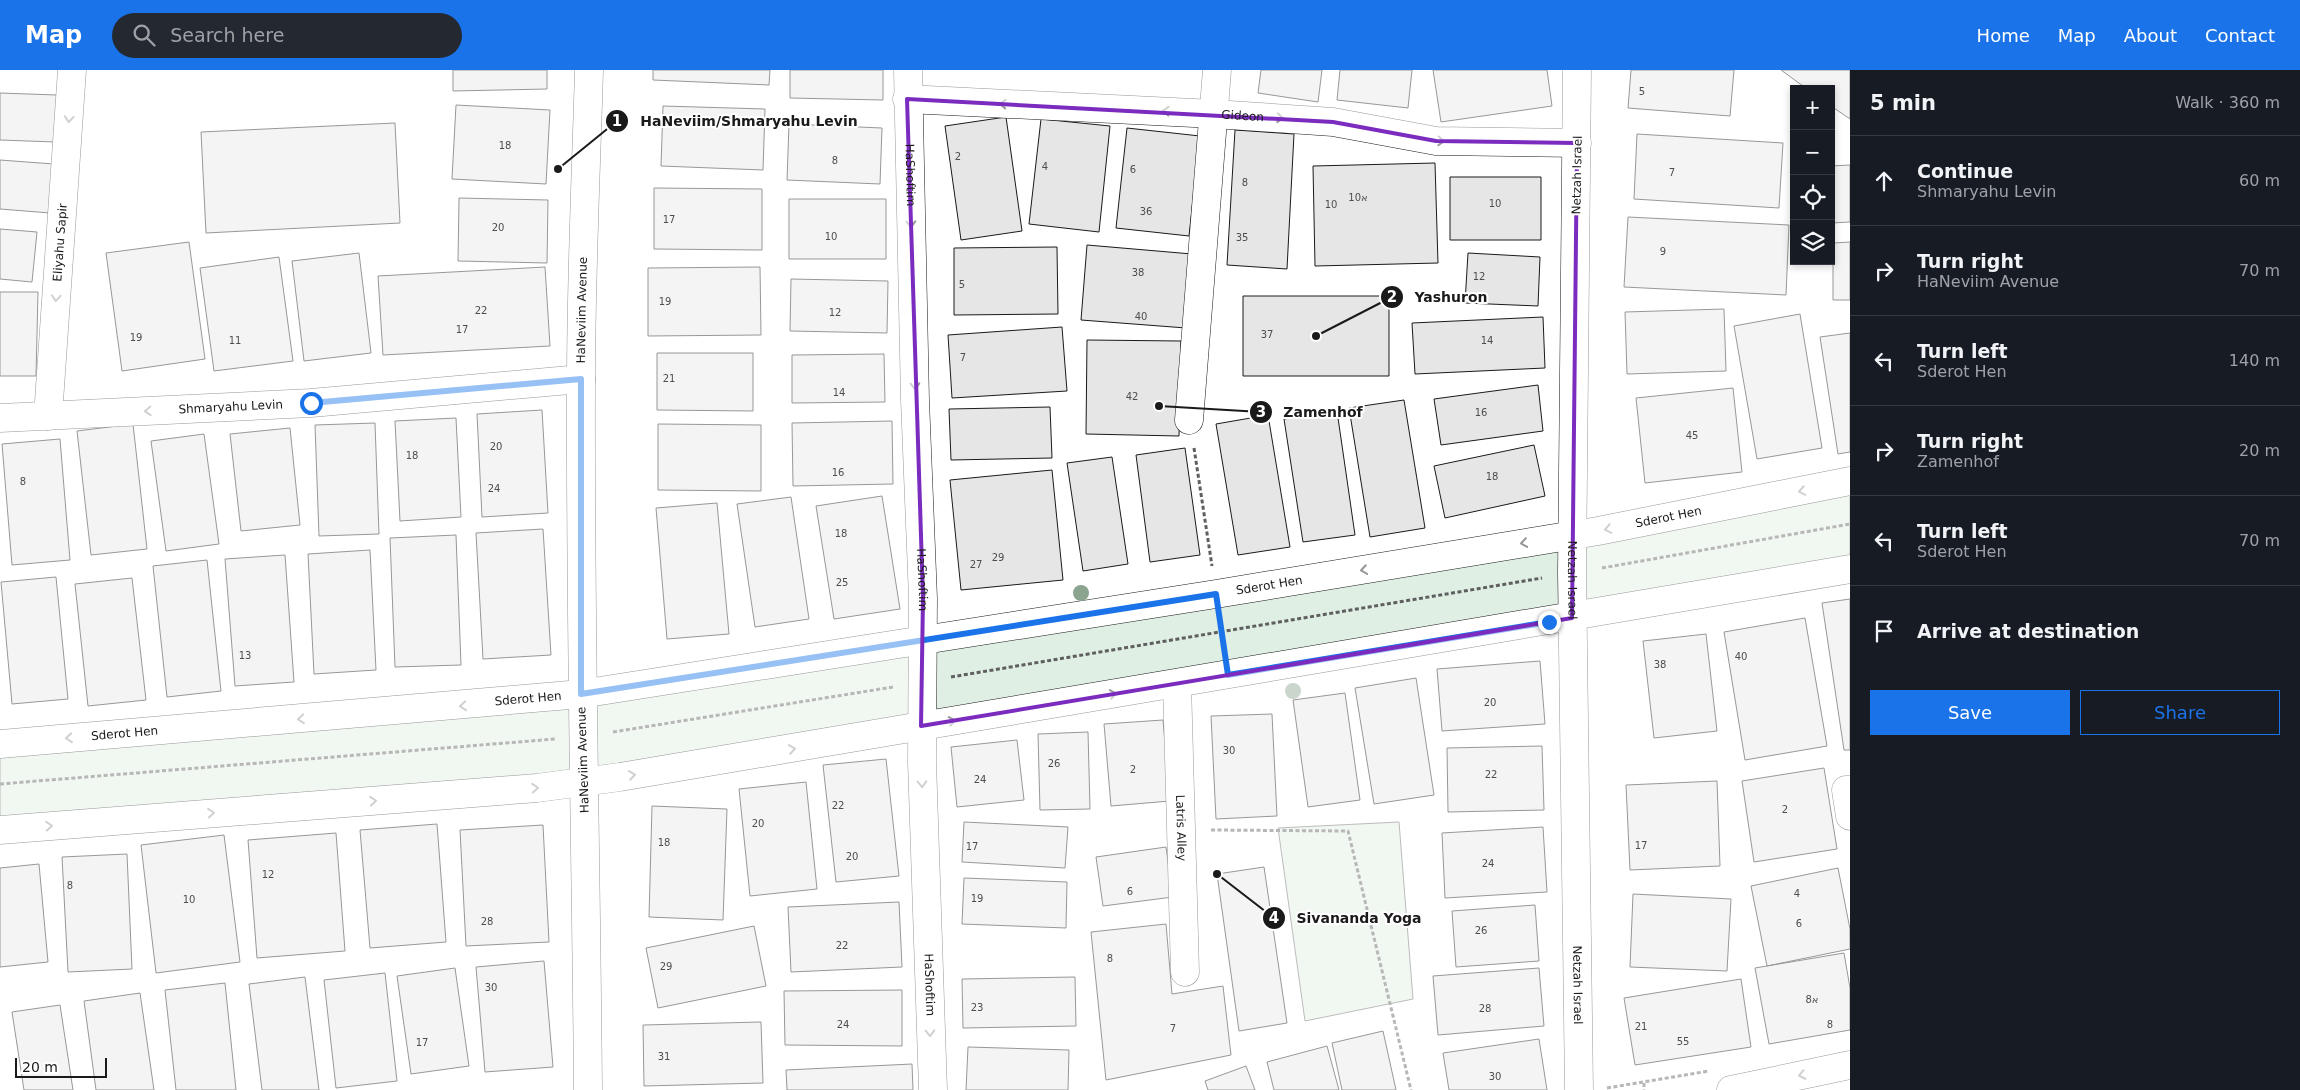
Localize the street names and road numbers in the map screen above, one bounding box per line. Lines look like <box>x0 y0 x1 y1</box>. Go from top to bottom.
street label: Gideon <box>1221 108 1264 124</box>
street label: Netzah Israel <box>1569 135 1585 215</box>
street label: HaShoftim <box>903 143 918 206</box>
street label: Eliyahu Sapir <box>50 203 70 282</box>
street label: HaNeviim Avenue <box>574 256 590 363</box>
street label: Shmaryahu Levin <box>178 397 283 416</box>
street label: Sderot Hen <box>1634 504 1703 530</box>
street label: Netzah Israel <box>1565 540 1580 620</box>
street label: HaShoftim <box>914 548 930 611</box>
street label: Sderot Hen <box>1235 573 1304 598</box>
street label: Sderot Hen <box>494 689 562 708</box>
street label: HaNeviim Avenue <box>574 706 592 814</box>
street label: Sderot Hen <box>90 723 159 743</box>
street label: Latris Alley <box>1173 794 1189 861</box>
street label: Netzah Israel <box>1570 945 1585 1025</box>
street label: HaShoftim <box>921 953 938 1016</box>

